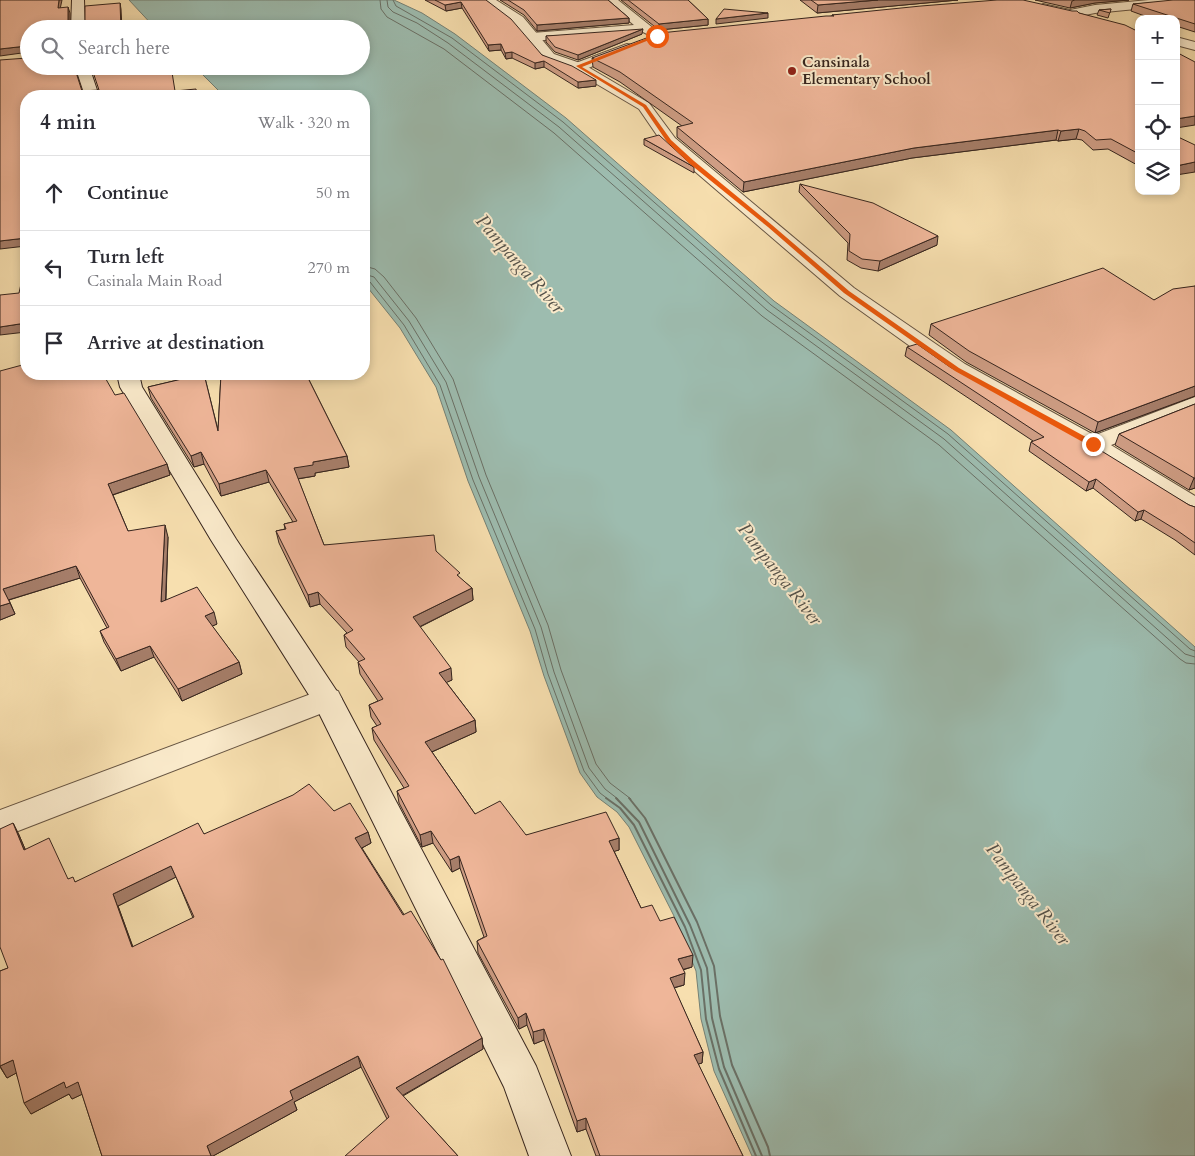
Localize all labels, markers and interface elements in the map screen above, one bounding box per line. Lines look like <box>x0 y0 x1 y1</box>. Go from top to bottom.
map controls <box>1135 15 1180 195</box>
button: + <box>1135 15 1180 60</box>
search box <box>20 20 370 75</box>
route start <box>646 25 669 48</box>
icon: search <box>38 34 66 62</box>
text: Search here <box>78 35 170 61</box>
place label: Cansinala Elementary School <box>802 52 931 89</box>
button: − <box>1135 60 1180 105</box>
marker: Cansinala Elementary School <box>786 65 798 77</box>
button: locate <box>1135 105 1180 150</box>
text: 4 min <box>40 108 96 137</box>
text: Walk · 320 m <box>258 112 350 134</box>
button: layers <box>1135 150 1180 195</box>
icon: ahead <box>40 179 68 207</box>
text: Continue <box>87 180 169 206</box>
text: 50 m <box>316 182 350 204</box>
water label: Pampanga River <box>470 209 571 320</box>
text: Turn left <box>87 244 164 270</box>
icon: left <box>40 254 68 282</box>
text: 270 m <box>308 257 350 279</box>
text: Casinala Main Road <box>87 270 222 292</box>
icon: arrive <box>40 329 68 357</box>
text: Arrive at destination <box>87 330 264 356</box>
route end <box>1082 433 1105 456</box>
water label: Pampanga River <box>732 517 829 631</box>
water label: Pampanga River <box>980 837 1077 951</box>

